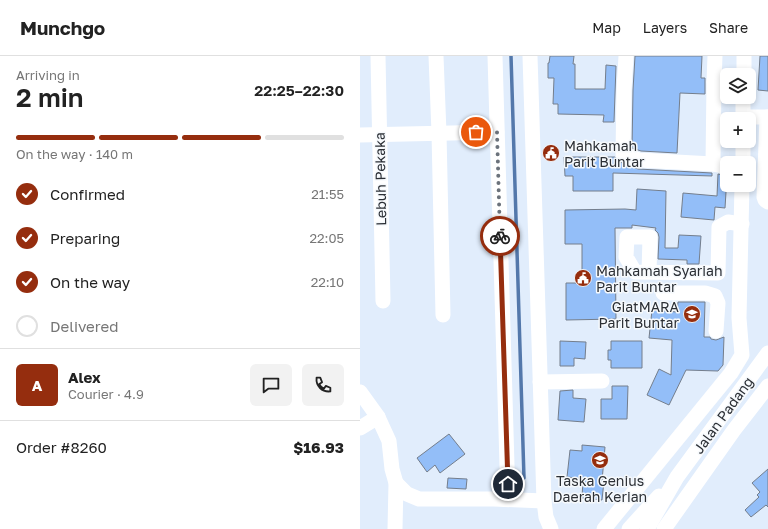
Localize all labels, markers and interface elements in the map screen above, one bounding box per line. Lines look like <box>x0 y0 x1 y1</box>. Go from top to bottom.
text: Munchgo <box>20 16 105 39</box>
text: Map <box>592 19 621 36</box>
text: Layers <box>643 19 687 36</box>
text: Share <box>709 19 748 36</box>
text: Arriving in <box>16 67 80 83</box>
map controls <box>720 68 756 192</box>
button: layers <box>720 68 756 104</box>
text: 22:25–22:30 <box>254 81 344 99</box>
text: 2 min <box>16 82 84 113</box>
button: + <box>720 112 756 148</box>
pin <box>459 115 493 149</box>
icon: bag <box>465 121 487 143</box>
street label: Lebuh Pekaka <box>371 132 389 226</box>
place label: Mahkamah Parit Buntar <box>564 137 645 170</box>
public building icon: Mahkamah Parit Buntar <box>541 143 561 163</box>
text: On the way · 140 m <box>16 146 133 162</box>
button: − <box>720 156 756 192</box>
icon: check <box>16 183 38 205</box>
text: Confirmed <box>50 185 125 203</box>
text: 21:55 <box>311 186 344 202</box>
courier <box>480 216 520 256</box>
icon: bike <box>489 225 511 247</box>
icon: check <box>16 227 38 249</box>
text: Preparing <box>50 229 120 247</box>
text: 22:05 <box>309 230 344 246</box>
place label: Mahkamah Syariah Parit Buntar <box>596 262 723 295</box>
public building icon: Mahkamah Syariah Parit Buntar <box>573 268 593 288</box>
icon: check <box>16 271 38 293</box>
text: On the way <box>50 273 130 291</box>
text: 22:10 <box>311 274 344 290</box>
place label: GiatMARA Parit Buntar <box>598 298 680 331</box>
school or university icon: GiatMARA Parit Buntar <box>682 304 702 324</box>
text: Delivered <box>50 317 118 335</box>
button: chat <box>250 364 292 406</box>
button: phone <box>302 364 344 406</box>
text: Alex <box>68 368 101 386</box>
street label: Jalan Padang <box>689 373 757 457</box>
text: A <box>32 376 42 394</box>
text: Courier · 4.9 <box>68 386 144 402</box>
text: Order #8260 <box>16 438 107 456</box>
text: $16.93 <box>293 438 344 456</box>
school or university icon: Taska Genius Daerah Kerian <box>590 450 610 470</box>
pin <box>491 467 525 501</box>
place label: Taska Genius Daerah Kerian <box>553 472 647 505</box>
icon: home <box>497 473 519 495</box>

